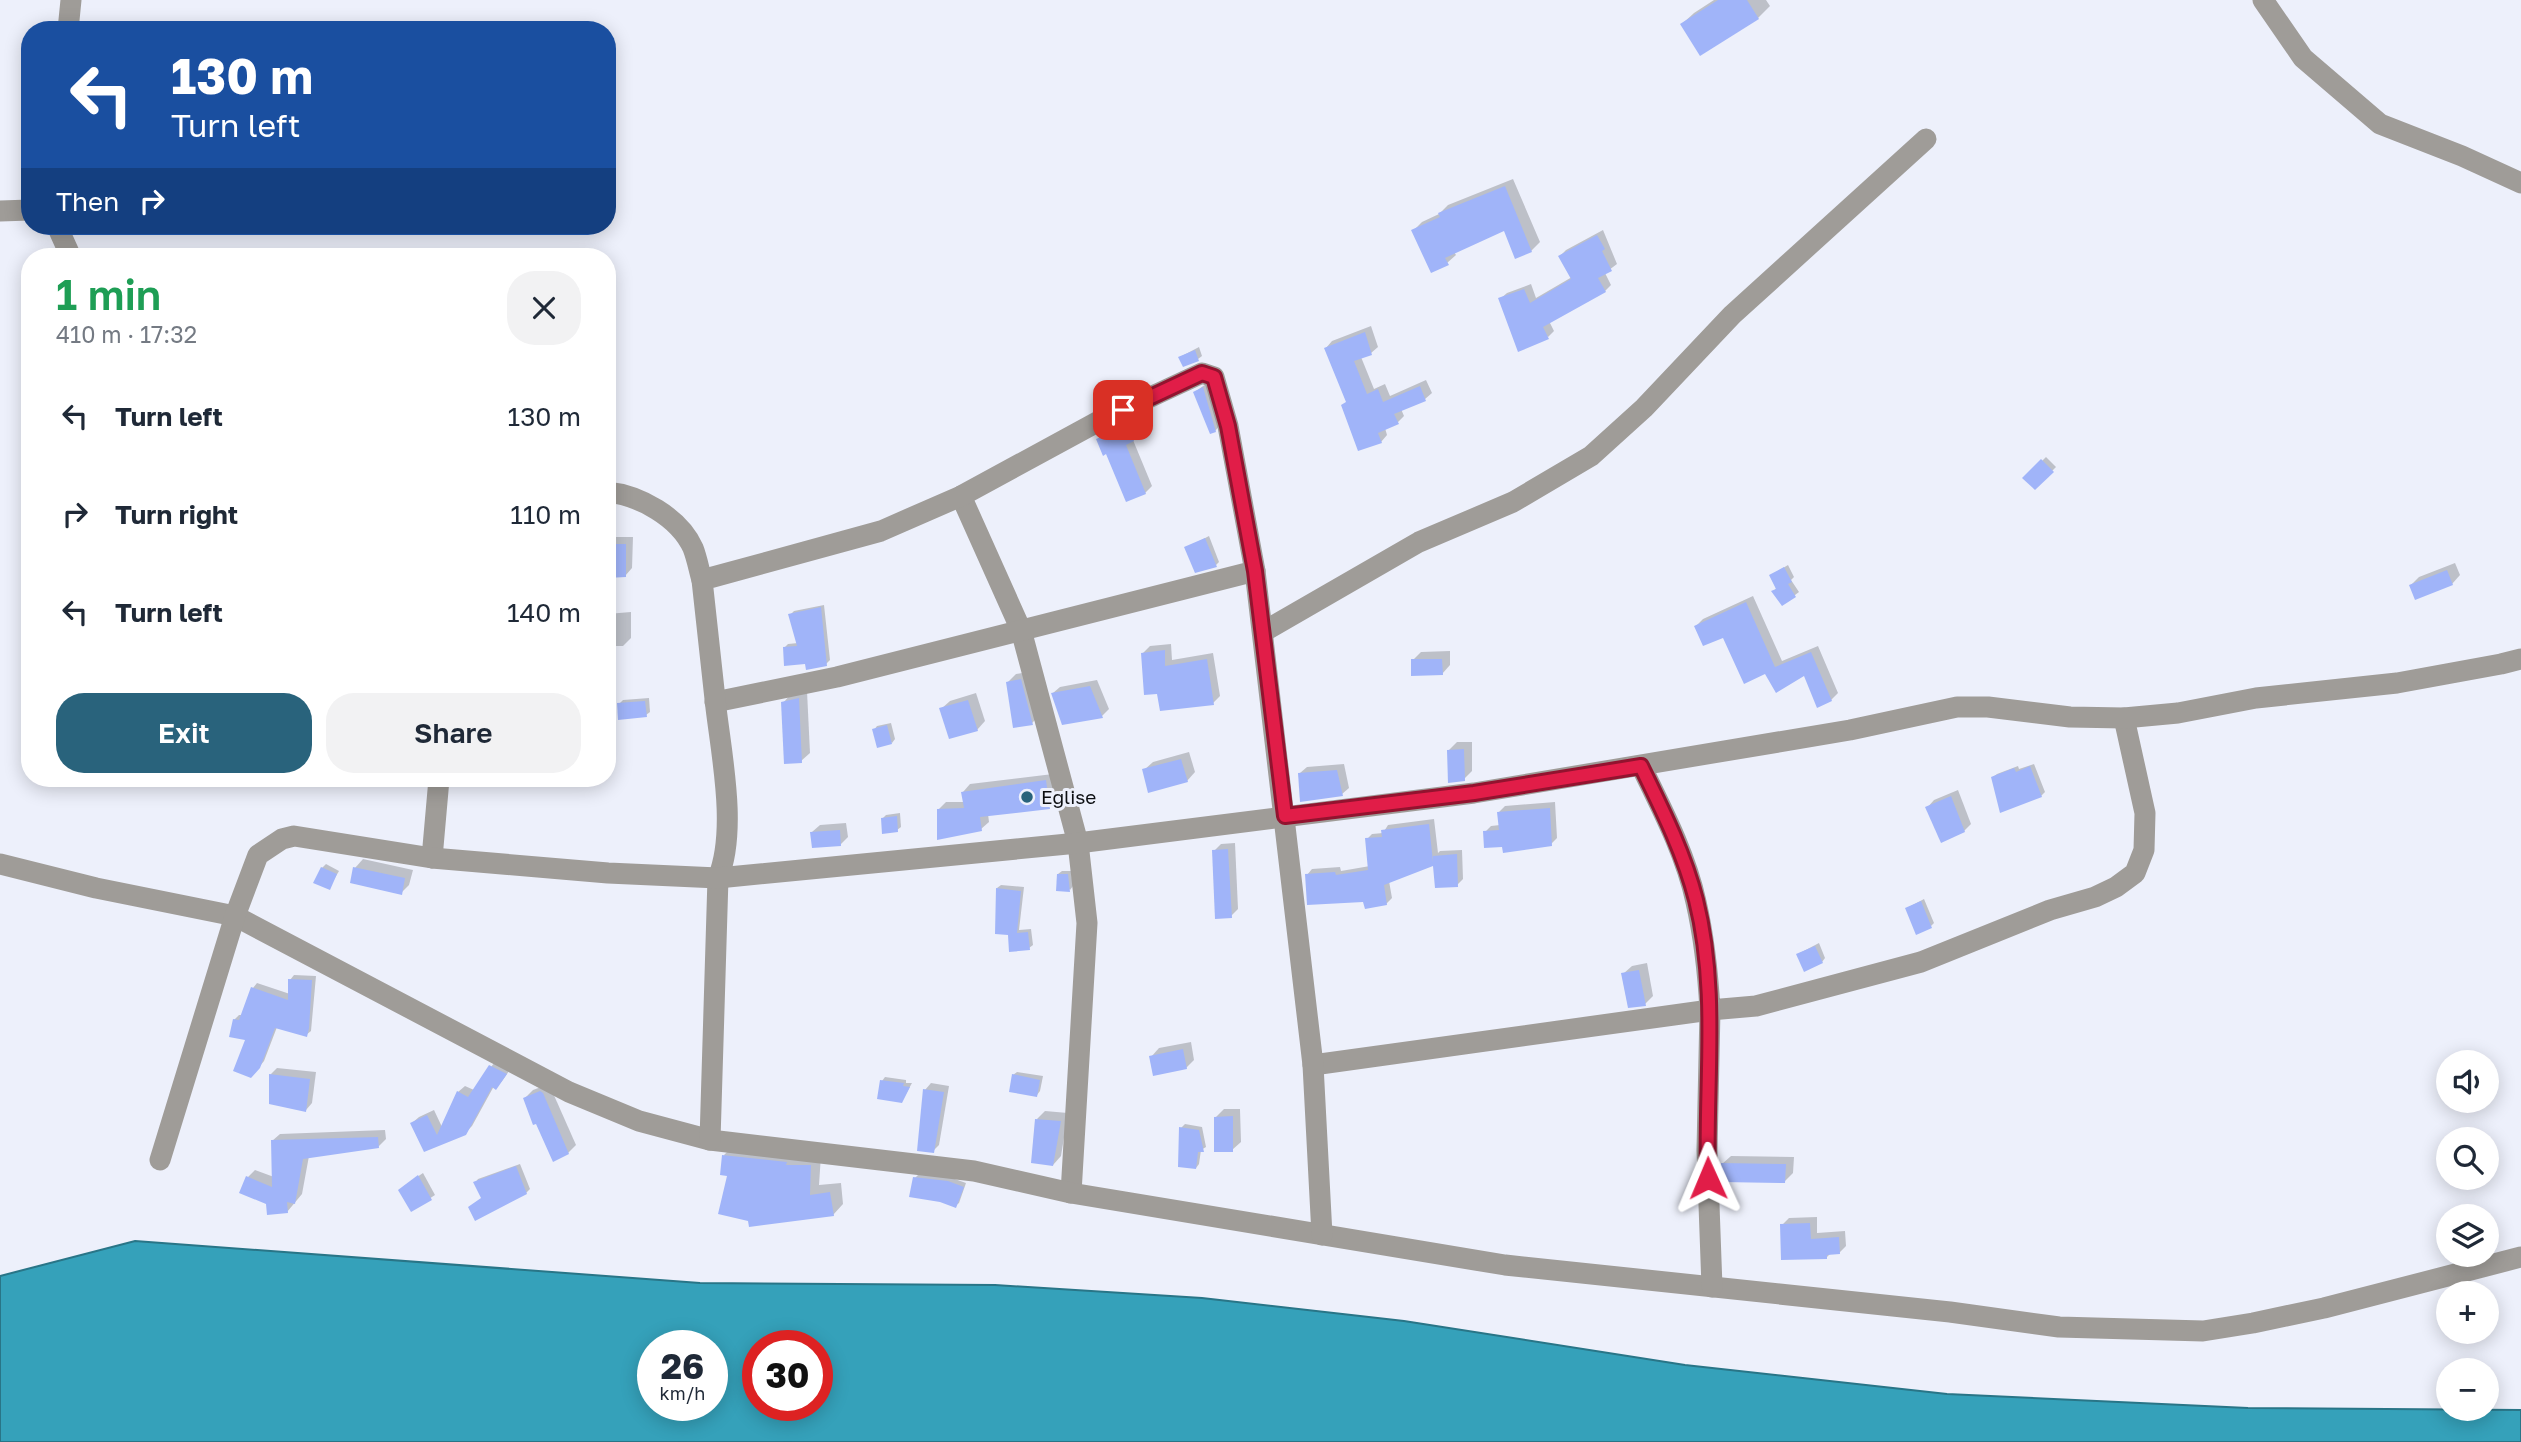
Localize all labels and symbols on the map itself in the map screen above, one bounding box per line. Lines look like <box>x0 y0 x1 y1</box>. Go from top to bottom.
pin <box>1093 380 1153 440</box>
place label: Eglise <box>1041 785 1096 808</box>
marker: Eglise <box>1019 789 1035 805</box>
position arrow <box>1671 1141 1745 1215</box>
speed limit sign: 30 <box>742 1330 833 1421</box>

